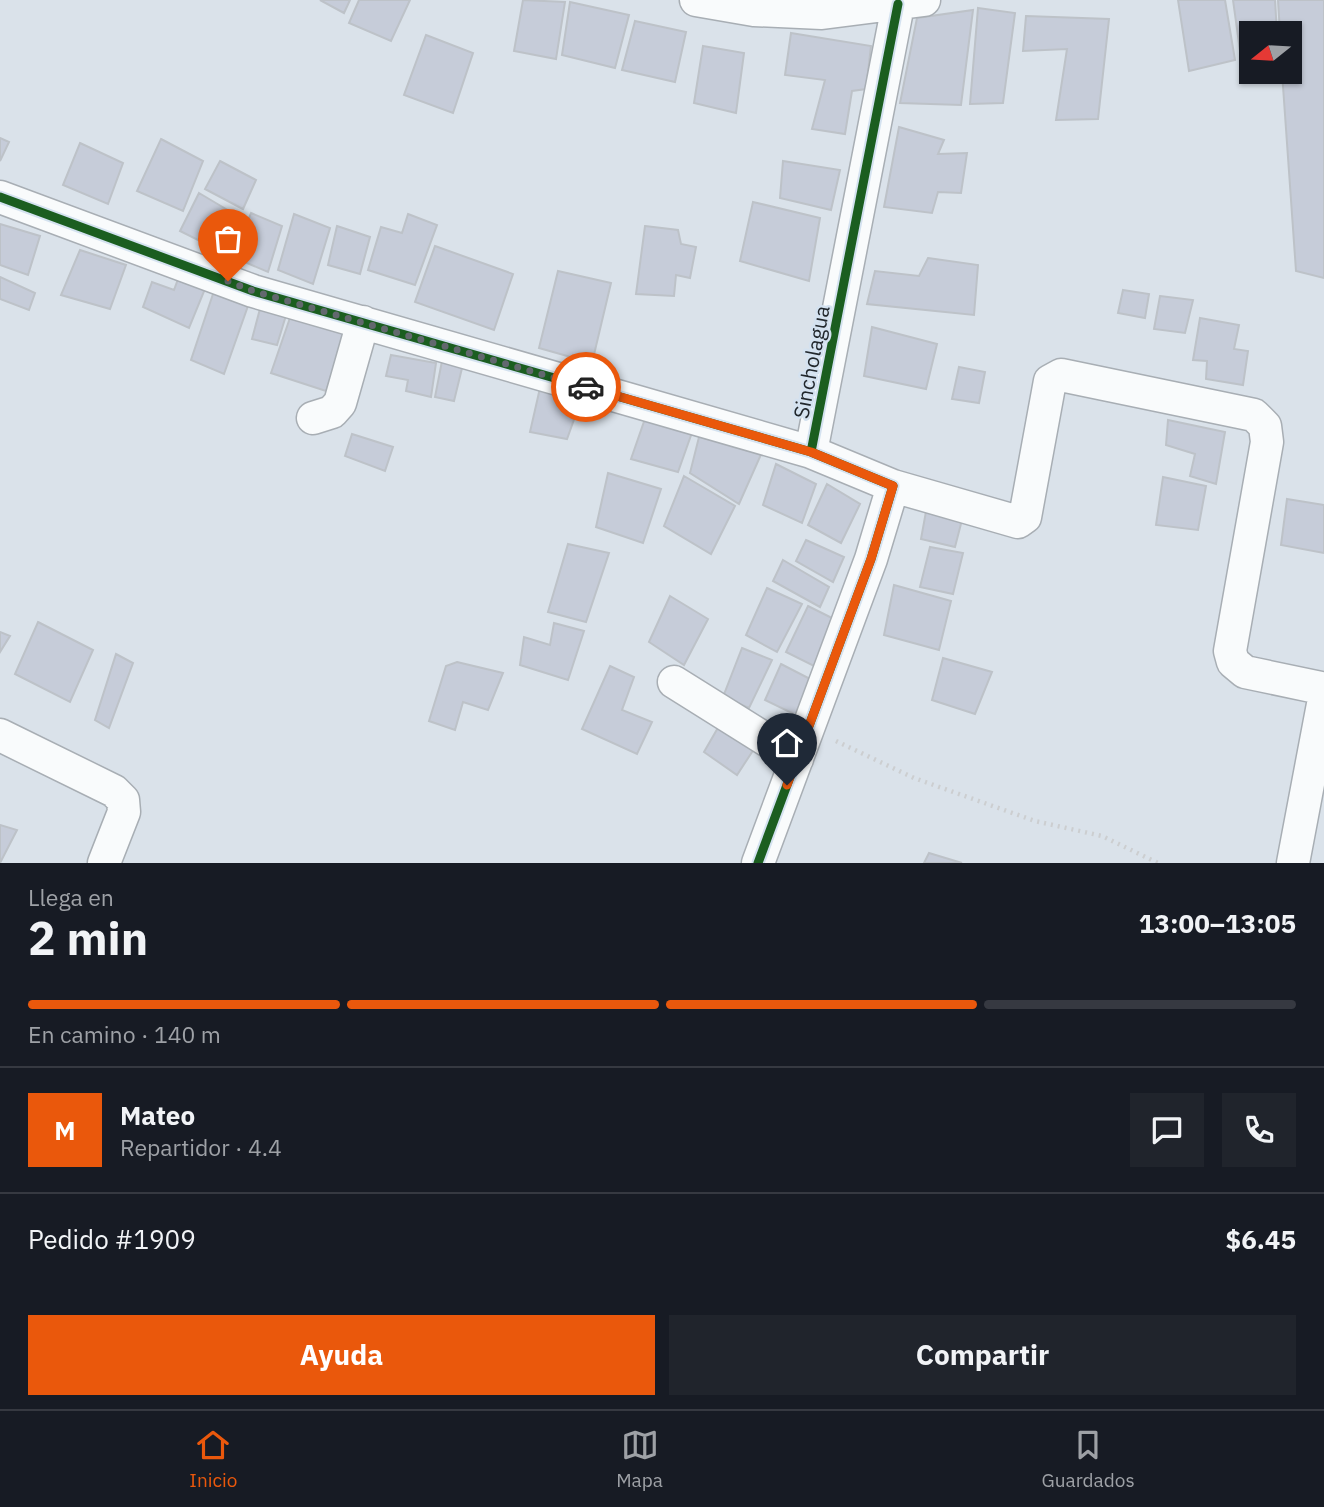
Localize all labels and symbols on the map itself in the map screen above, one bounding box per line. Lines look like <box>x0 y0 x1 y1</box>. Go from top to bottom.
north arrow <box>1239 21 1302 84</box>
pin <box>198 209 258 281</box>
street label: Sincholagua <box>786 303 836 421</box>
courier <box>551 352 621 422</box>
pin <box>757 713 817 785</box>

